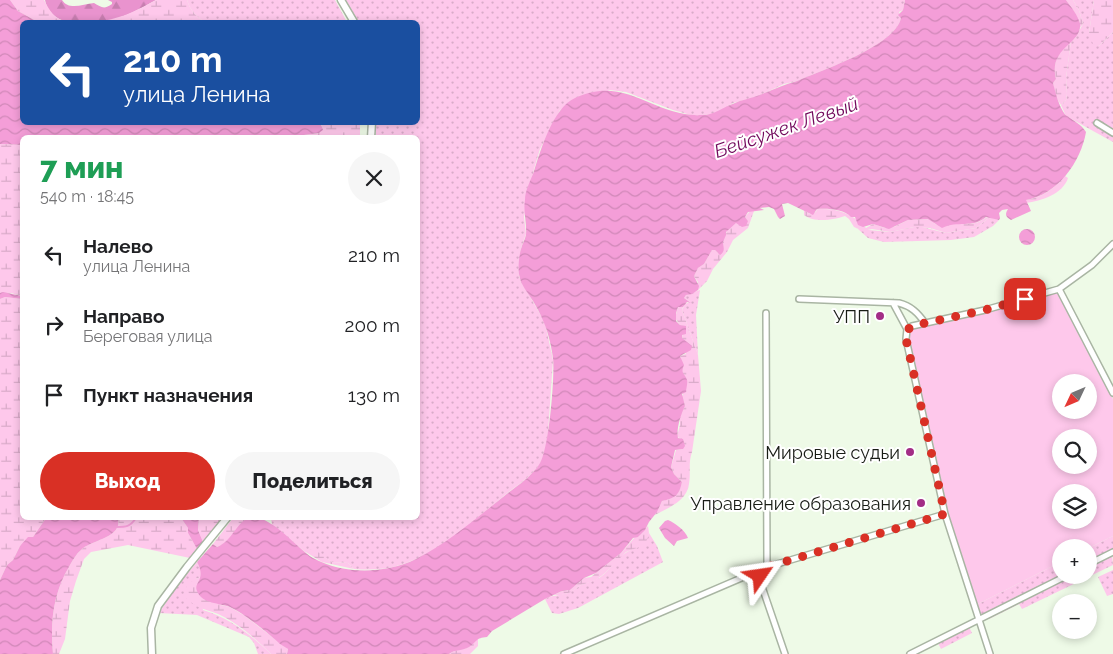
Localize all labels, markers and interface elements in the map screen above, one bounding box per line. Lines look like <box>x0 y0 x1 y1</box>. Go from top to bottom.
text: 210 m <box>123 39 223 80</box>
icon: left <box>40 40 105 105</box>
text: улица Ленина <box>123 81 270 107</box>
water label: Бейсужек Левый <box>711 92 861 162</box>
text: 7 мин <box>40 150 123 185</box>
button: close <box>348 152 400 204</box>
text: 540 m · 18:45 <box>40 187 134 206</box>
text: Налево <box>83 235 153 257</box>
icon: left <box>40 241 68 269</box>
text: 210 m <box>348 244 400 266</box>
text: улица Ленина <box>83 257 190 276</box>
pin <box>1004 278 1046 320</box>
icon: arrive <box>1011 285 1039 313</box>
text: Направо <box>83 305 164 327</box>
place label: УПП <box>833 306 870 327</box>
marker: УПП <box>874 310 886 322</box>
icon: right <box>40 311 68 339</box>
text: 200 m <box>345 314 400 336</box>
text: Береговая улица <box>83 327 213 346</box>
north arrow <box>1052 374 1098 419</box>
map controls <box>1052 374 1097 639</box>
icon: arrive <box>40 381 68 409</box>
text: Пункт назначения <box>83 384 253 406</box>
text: 130 m <box>348 384 400 406</box>
button: search <box>1052 429 1097 474</box>
place label: Мировые судьи <box>765 442 900 463</box>
marker: Мировые судьи <box>904 446 916 458</box>
button: Выход <box>40 452 215 510</box>
button: Поделиться <box>225 452 400 510</box>
button: layers <box>1052 484 1097 529</box>
place label: Управление образования <box>690 493 911 514</box>
marker: Управление образования <box>915 497 927 509</box>
button: + <box>1052 539 1097 584</box>
position arrow <box>733 549 785 601</box>
button: − <box>1052 594 1097 639</box>

